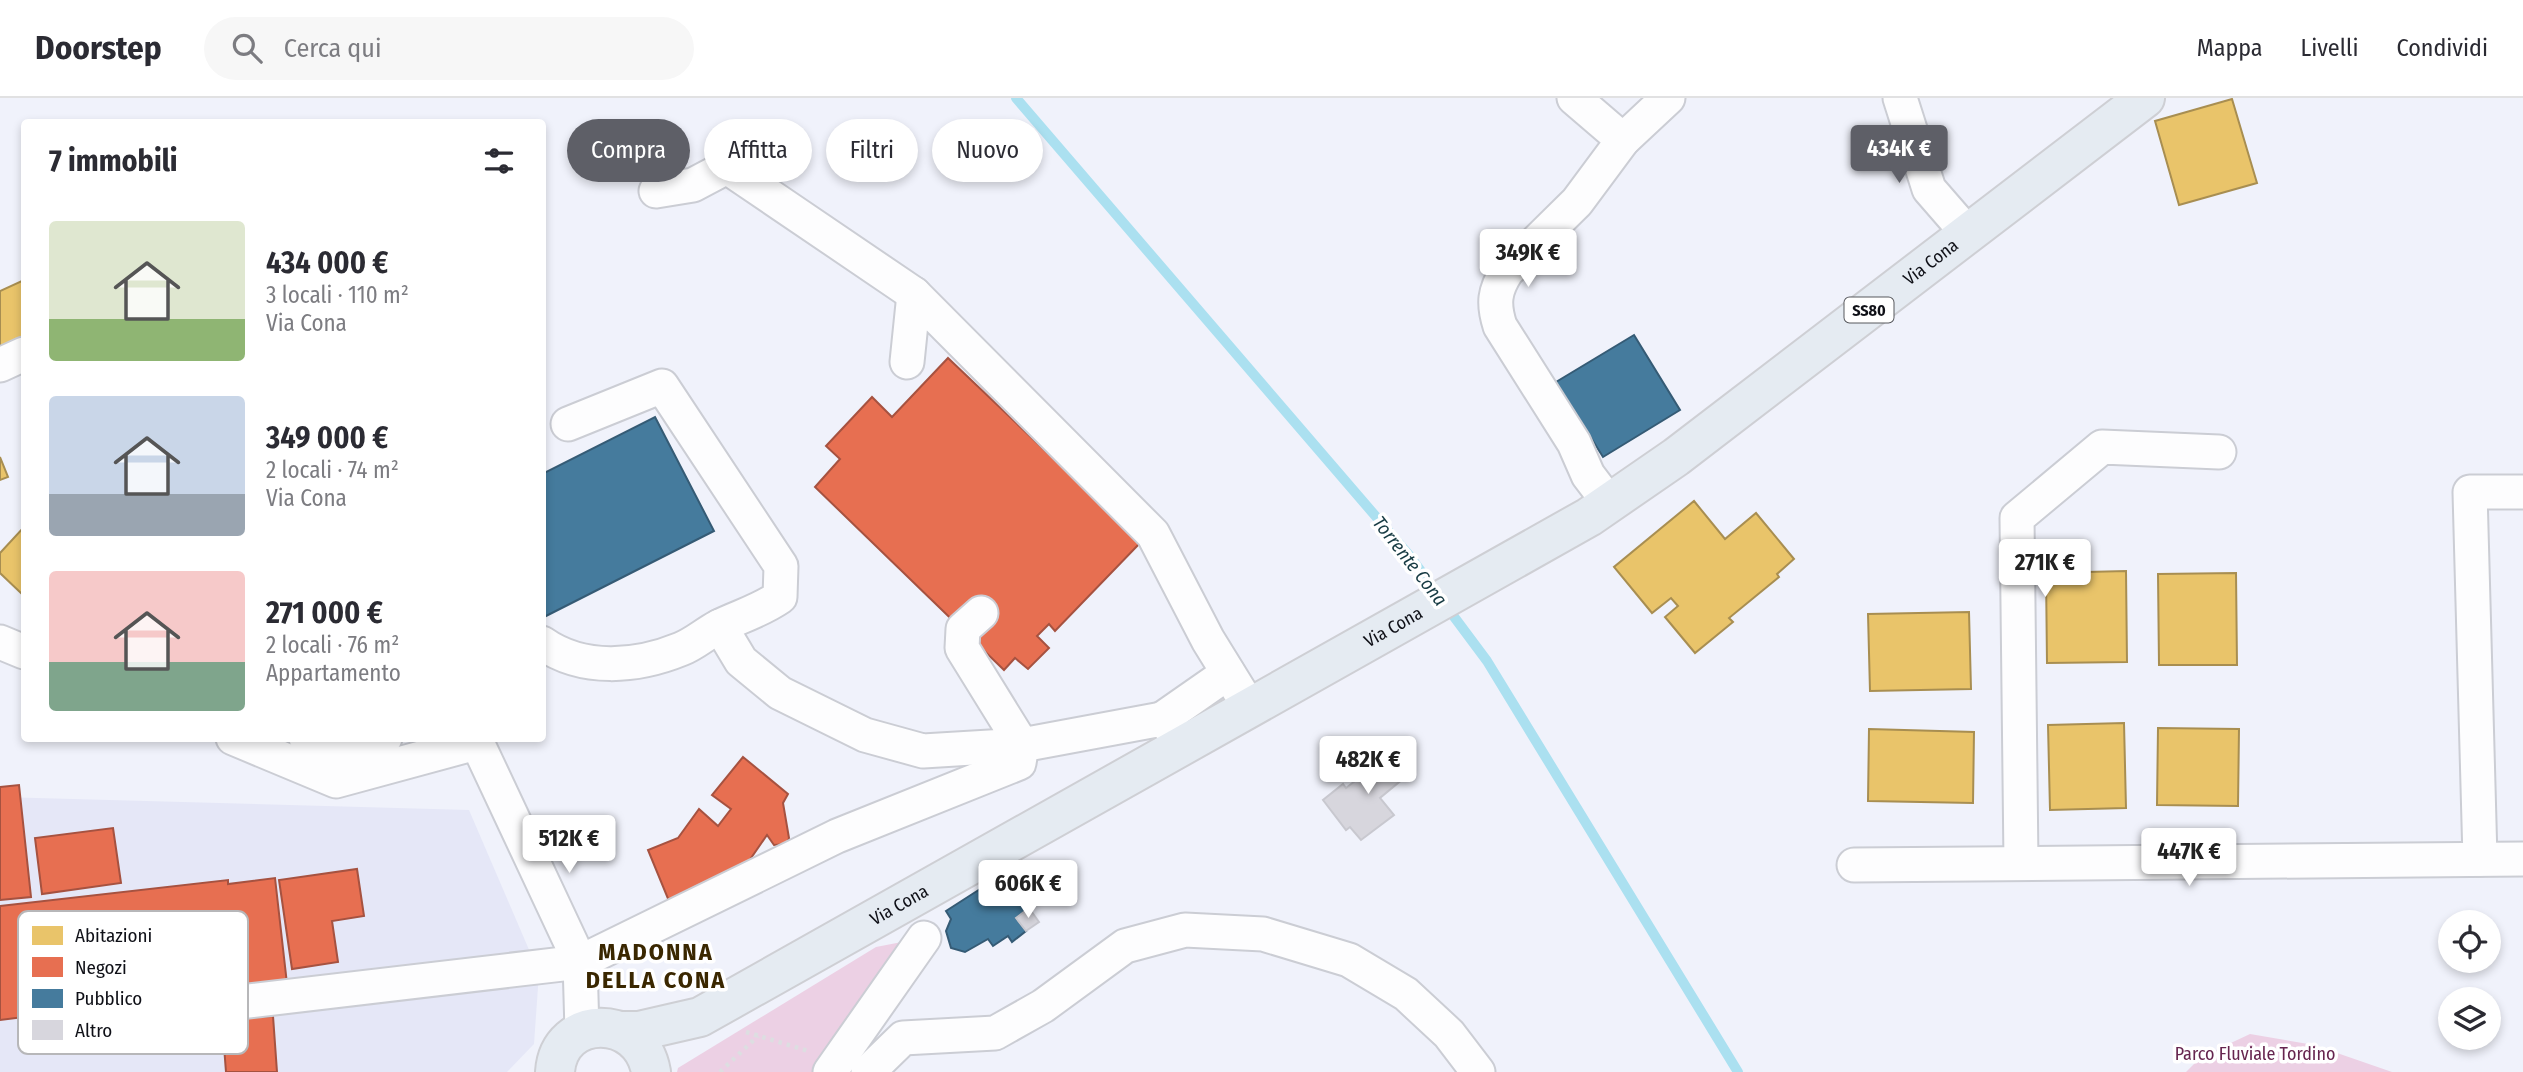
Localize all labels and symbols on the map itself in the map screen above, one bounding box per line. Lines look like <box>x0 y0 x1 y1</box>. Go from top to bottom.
pin: 434K € <box>1842 126 1956 185</box>
pin: 349K € <box>1471 230 1585 289</box>
street label: Via Cona <box>1899 234 1963 290</box>
road number: SS80 <box>1844 298 1894 322</box>
water label: Torrente Cona <box>1368 512 1452 610</box>
pin: 271K € <box>1988 540 2102 599</box>
street label: Via Cona <box>1360 602 1426 652</box>
pin: 482K € <box>1311 736 1425 796</box>
pin: 512K € <box>512 816 626 875</box>
pin: 447K € <box>2132 828 2246 888</box>
pin: 606K € <box>971 860 1085 920</box>
street label: Via Cona <box>866 880 932 930</box>
legend <box>18 911 248 1054</box>
text: Abitazioni <box>75 924 152 947</box>
district label: MADONNA DELLA CONA <box>586 938 726 994</box>
text: Negozi <box>75 956 127 979</box>
text: Pubblico <box>75 987 142 1010</box>
text: Altro <box>75 1019 112 1042</box>
park label: Parco Fluviale Tordino <box>2175 1043 2335 1065</box>

